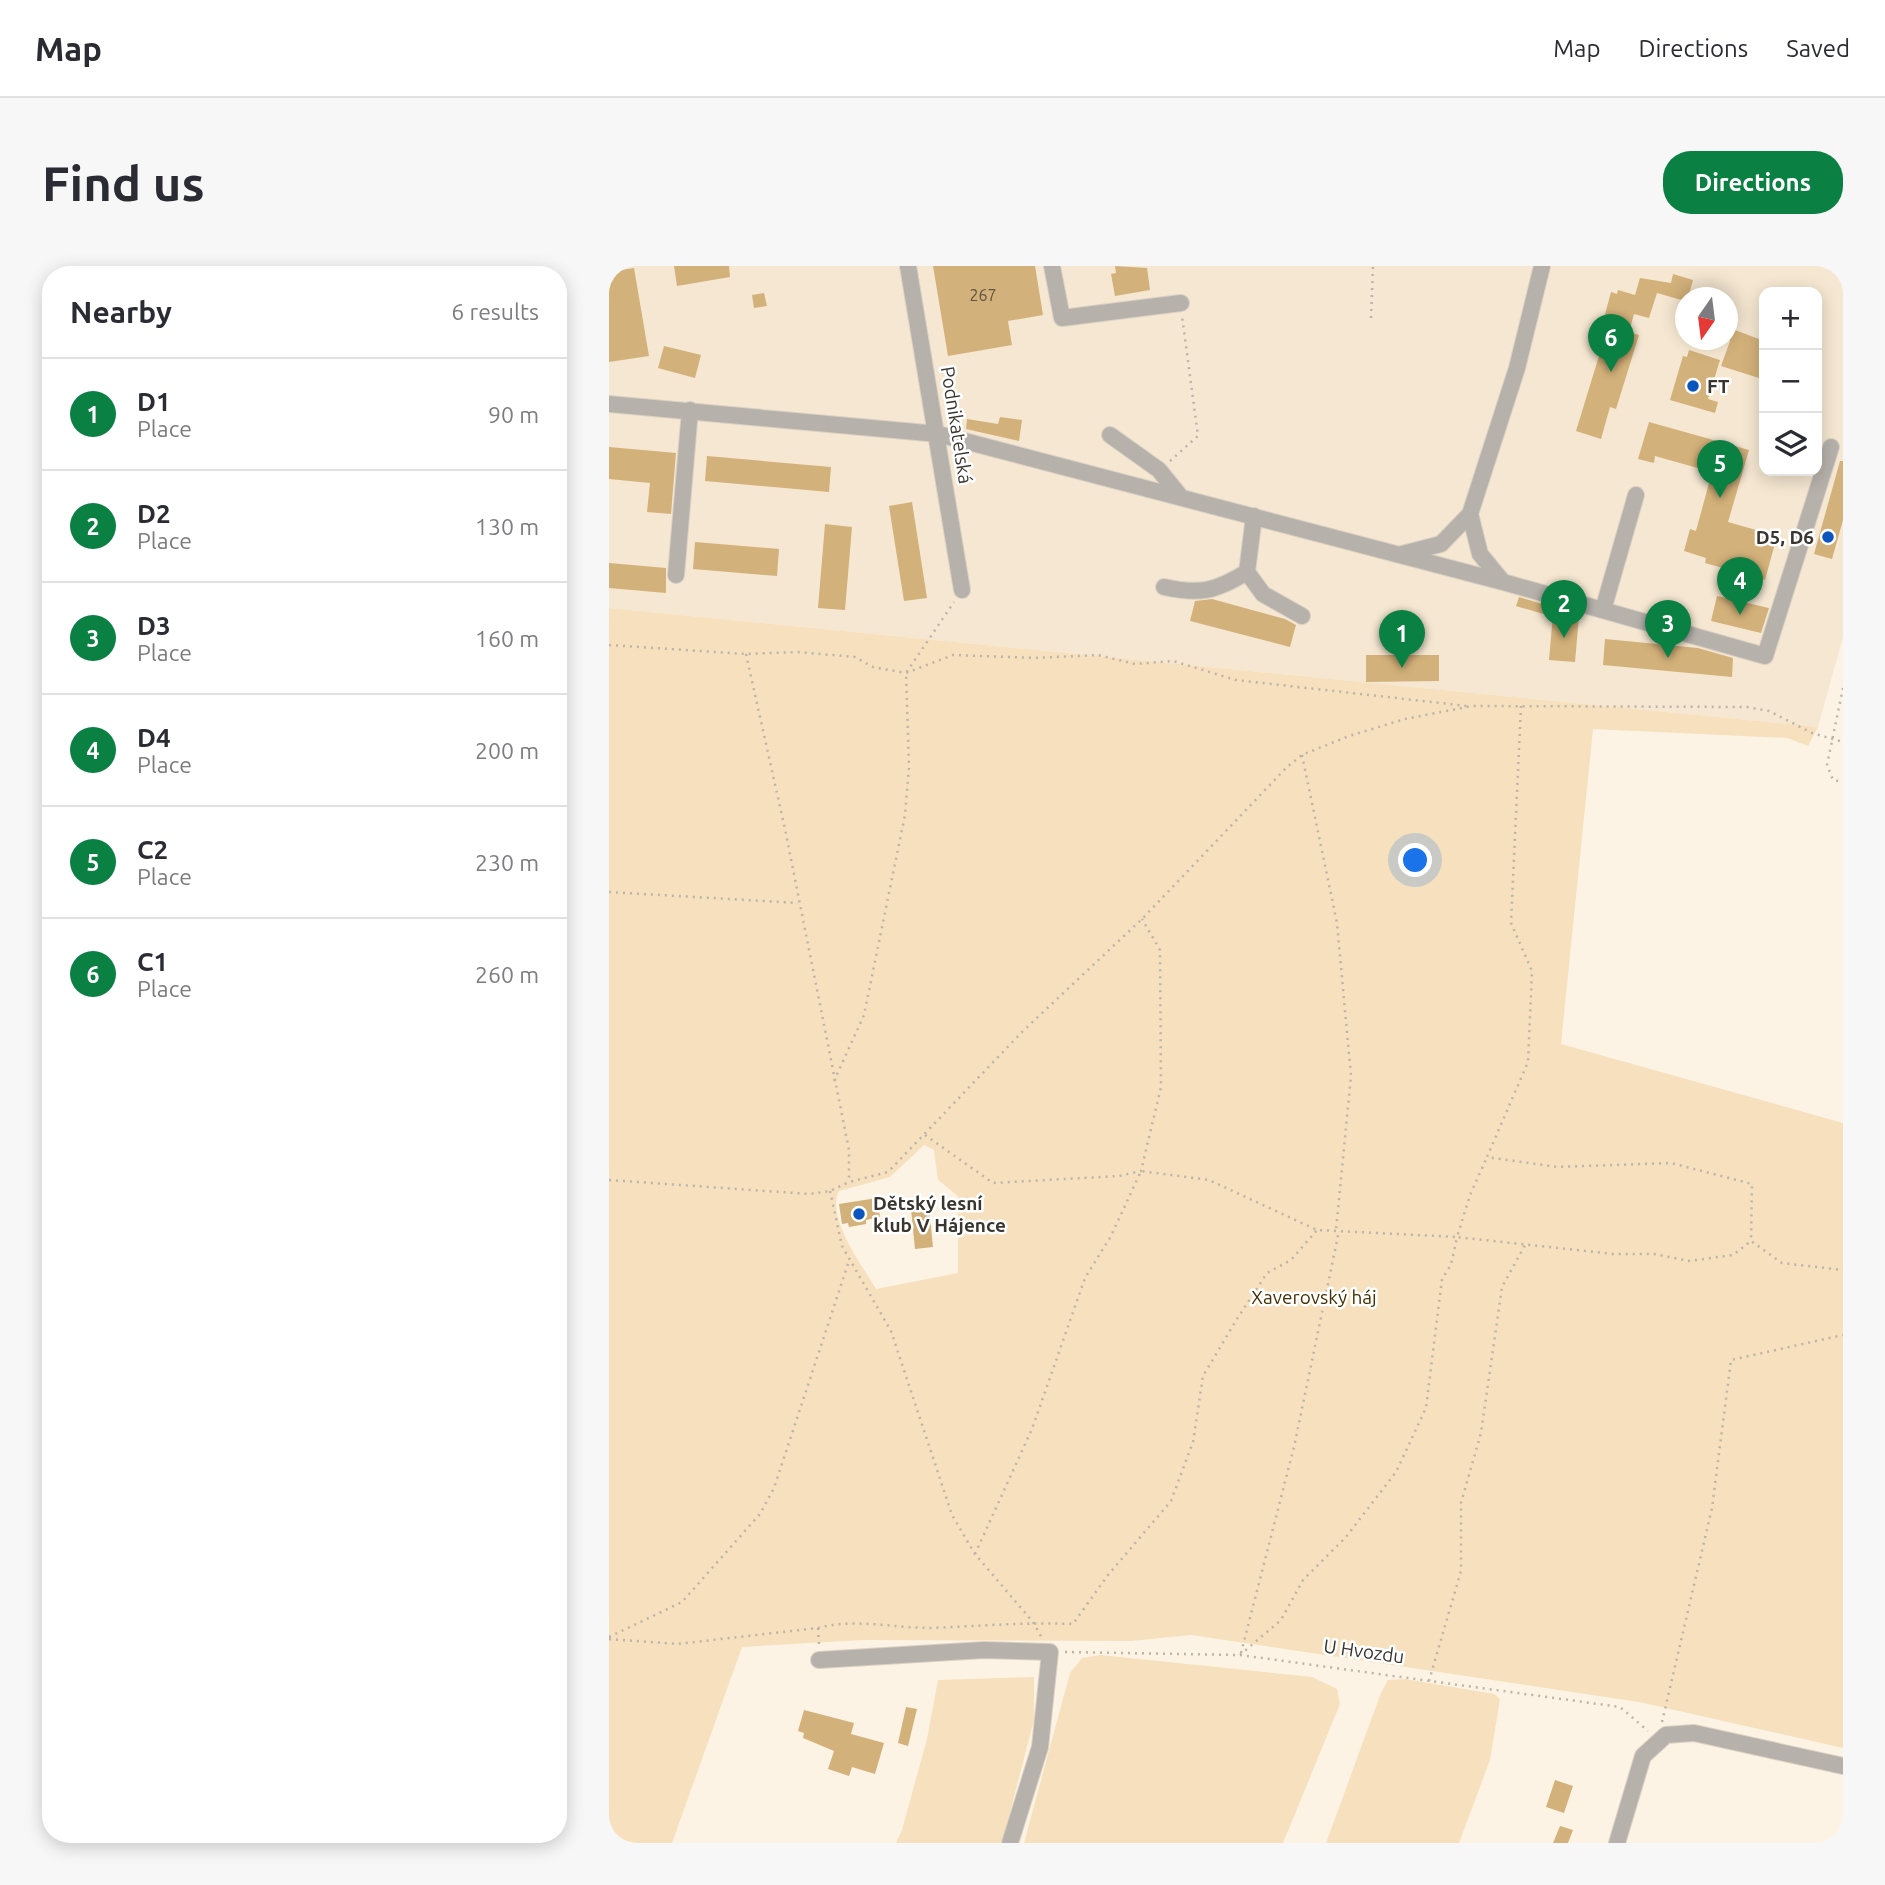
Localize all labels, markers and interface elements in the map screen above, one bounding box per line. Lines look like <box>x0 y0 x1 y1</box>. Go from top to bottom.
text: Map <box>35 30 102 67</box>
text: Map <box>1553 35 1600 62</box>
text: Directions <box>1638 35 1748 62</box>
text: Saved <box>1786 35 1850 62</box>
button: Directions <box>1663 151 1843 214</box>
text: Find us <box>42 155 205 210</box>
house number: 267 <box>969 286 997 304</box>
north arrow <box>1675 287 1738 350</box>
map controls <box>1759 287 1822 476</box>
button: + <box>1759 287 1822 350</box>
text: Nearby <box>70 295 172 329</box>
text: 6 results <box>451 299 539 324</box>
pin: 6 <box>1588 314 1634 372</box>
button: − <box>1759 350 1822 413</box>
street label: Podnikatelská <box>937 365 977 485</box>
place label: FT <box>1707 375 1730 397</box>
marker: FT <box>1685 378 1701 394</box>
text: D1 <box>137 387 171 416</box>
text: 1 <box>87 402 99 427</box>
text: 90 m <box>488 402 539 427</box>
button: layers <box>1759 413 1822 476</box>
text: Place <box>137 416 192 441</box>
pin: 5 <box>1697 440 1743 498</box>
text: D2 <box>137 499 171 528</box>
text: 2 <box>87 514 99 539</box>
text: 130 m <box>475 514 539 539</box>
place label: D5, D6 <box>1756 526 1814 548</box>
text: Place <box>137 528 192 553</box>
marker: D5, D6 <box>1820 529 1836 545</box>
pin: 4 <box>1717 557 1763 615</box>
pin: 2 <box>1541 580 1587 638</box>
pin: 3 <box>1645 600 1691 658</box>
pin: 1 <box>1379 610 1425 668</box>
text: D3 <box>137 611 171 640</box>
text: 3 <box>87 626 99 651</box>
text: 160 m <box>475 626 539 651</box>
text: Place <box>137 640 192 665</box>
text: D4 <box>137 723 171 752</box>
text: 4 <box>87 738 99 763</box>
text: 200 m <box>475 738 539 763</box>
text: Place <box>137 752 192 777</box>
text: C2 <box>137 835 168 864</box>
your location <box>1398 843 1432 877</box>
text: 5 <box>87 850 99 875</box>
text: 230 m <box>475 850 539 875</box>
text: Place <box>137 864 192 889</box>
text: C1 <box>137 947 168 976</box>
text: 6 <box>87 962 99 987</box>
text: 260 m <box>475 962 539 987</box>
text: Place <box>137 976 192 1001</box>
place label: Dětský lesní klub V Hájence <box>873 1192 1006 1236</box>
marker: Dětský lesní klub V Hájence <box>851 1206 867 1222</box>
park label: Xaverovský háj <box>1251 1286 1377 1308</box>
street label: U Hvozdu <box>1322 1634 1406 1668</box>

